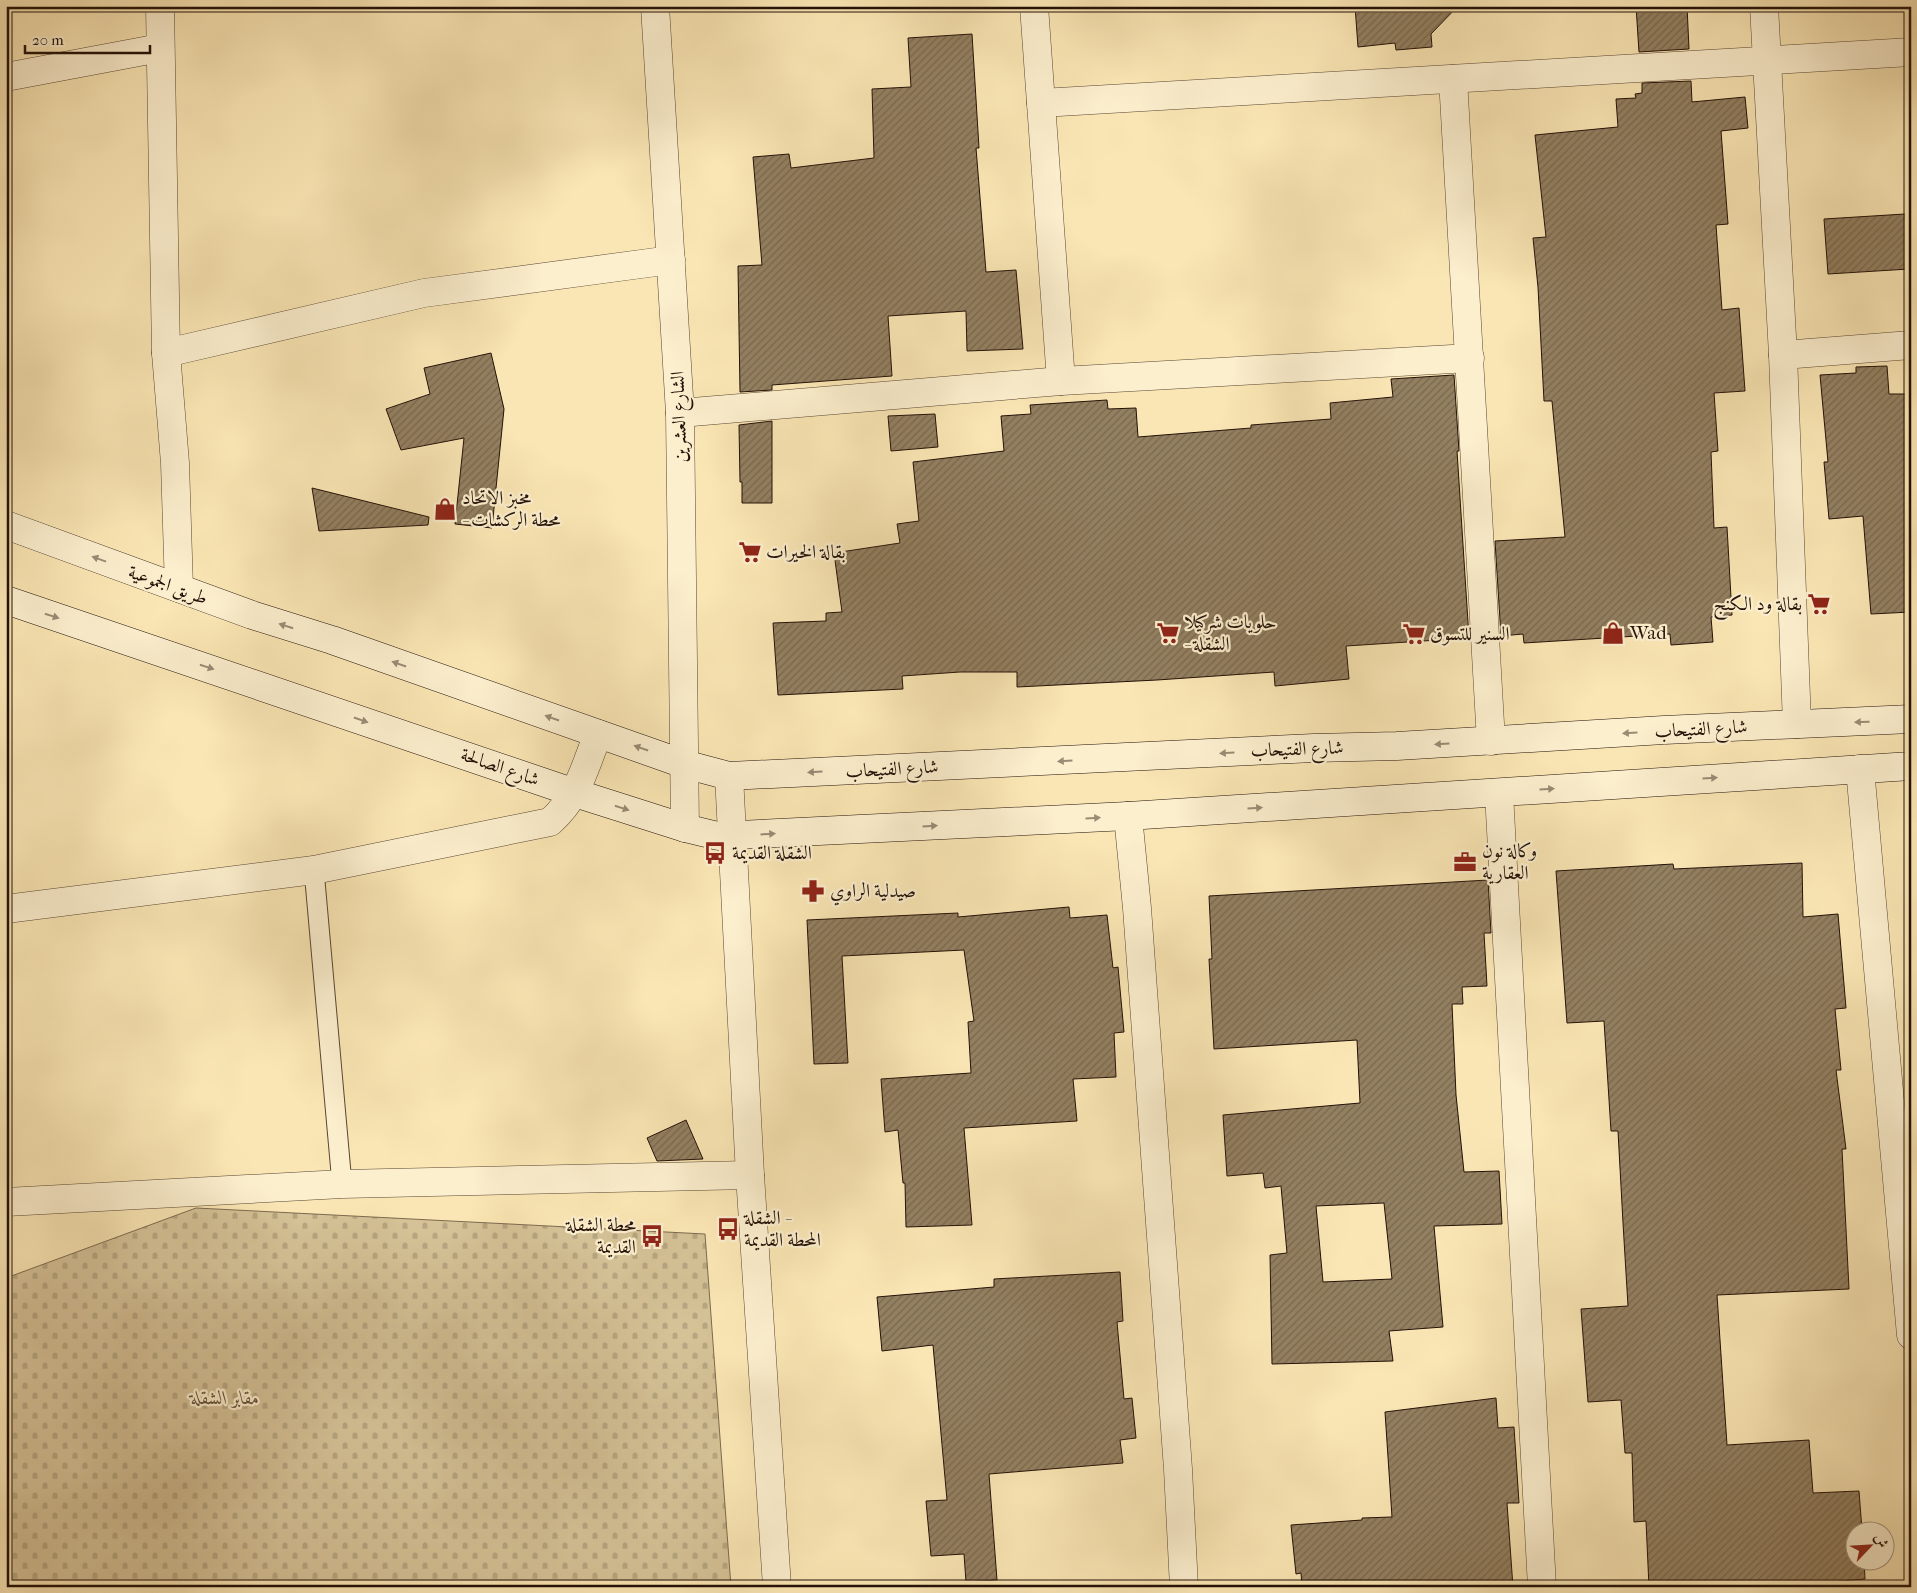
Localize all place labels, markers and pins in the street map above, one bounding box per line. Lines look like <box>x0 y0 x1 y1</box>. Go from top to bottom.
place label: مخبز الاتحاد - محطة الركشات <box>462 487 561 531</box>
shop icon: مخبز الاتحاد - محطة الركشات <box>432 496 458 522</box>
supermarket icon: بقالة الخيرات <box>737 539 763 565</box>
place label: بقالة الخيرات <box>766 541 846 563</box>
supermarket icon: بقالة ود الكنج <box>1806 591 1832 617</box>
place label: بقالة ود الكنج <box>1713 593 1802 621</box>
place label: حلويات شركيلا - الشقلة <box>1184 611 1277 655</box>
supermarket icon: حلويات شركيلا - الشقلة <box>1155 620 1181 646</box>
shop icon: Wad <box>1600 620 1626 646</box>
supermarket icon: السنير للتسوق <box>1401 621 1427 647</box>
place label: Wad <box>1629 622 1667 644</box>
place label: السنير للتسوق <box>1430 623 1510 646</box>
bus stop icon: الشقلة القديمة <box>702 840 728 866</box>
place label: وكالة نون العقارية <box>1482 840 1537 885</box>
place label: الشقلة القديمة <box>732 842 812 864</box>
office icon: وكالة نون العقارية <box>1452 849 1478 875</box>
pharmacy icon: صيدلية الراوي <box>800 878 826 904</box>
place label: صيدلية الراوي <box>830 880 916 906</box>
place label: الشقلة - المحطة القديمة <box>743 1207 821 1251</box>
place label: محطة الشقلة القديمة <box>565 1214 637 1258</box>
bus stop icon: الشقلة - المحطة القديمة <box>715 1216 741 1242</box>
bus stop icon: محطة الشقلة القديمة <box>639 1223 665 1249</box>

